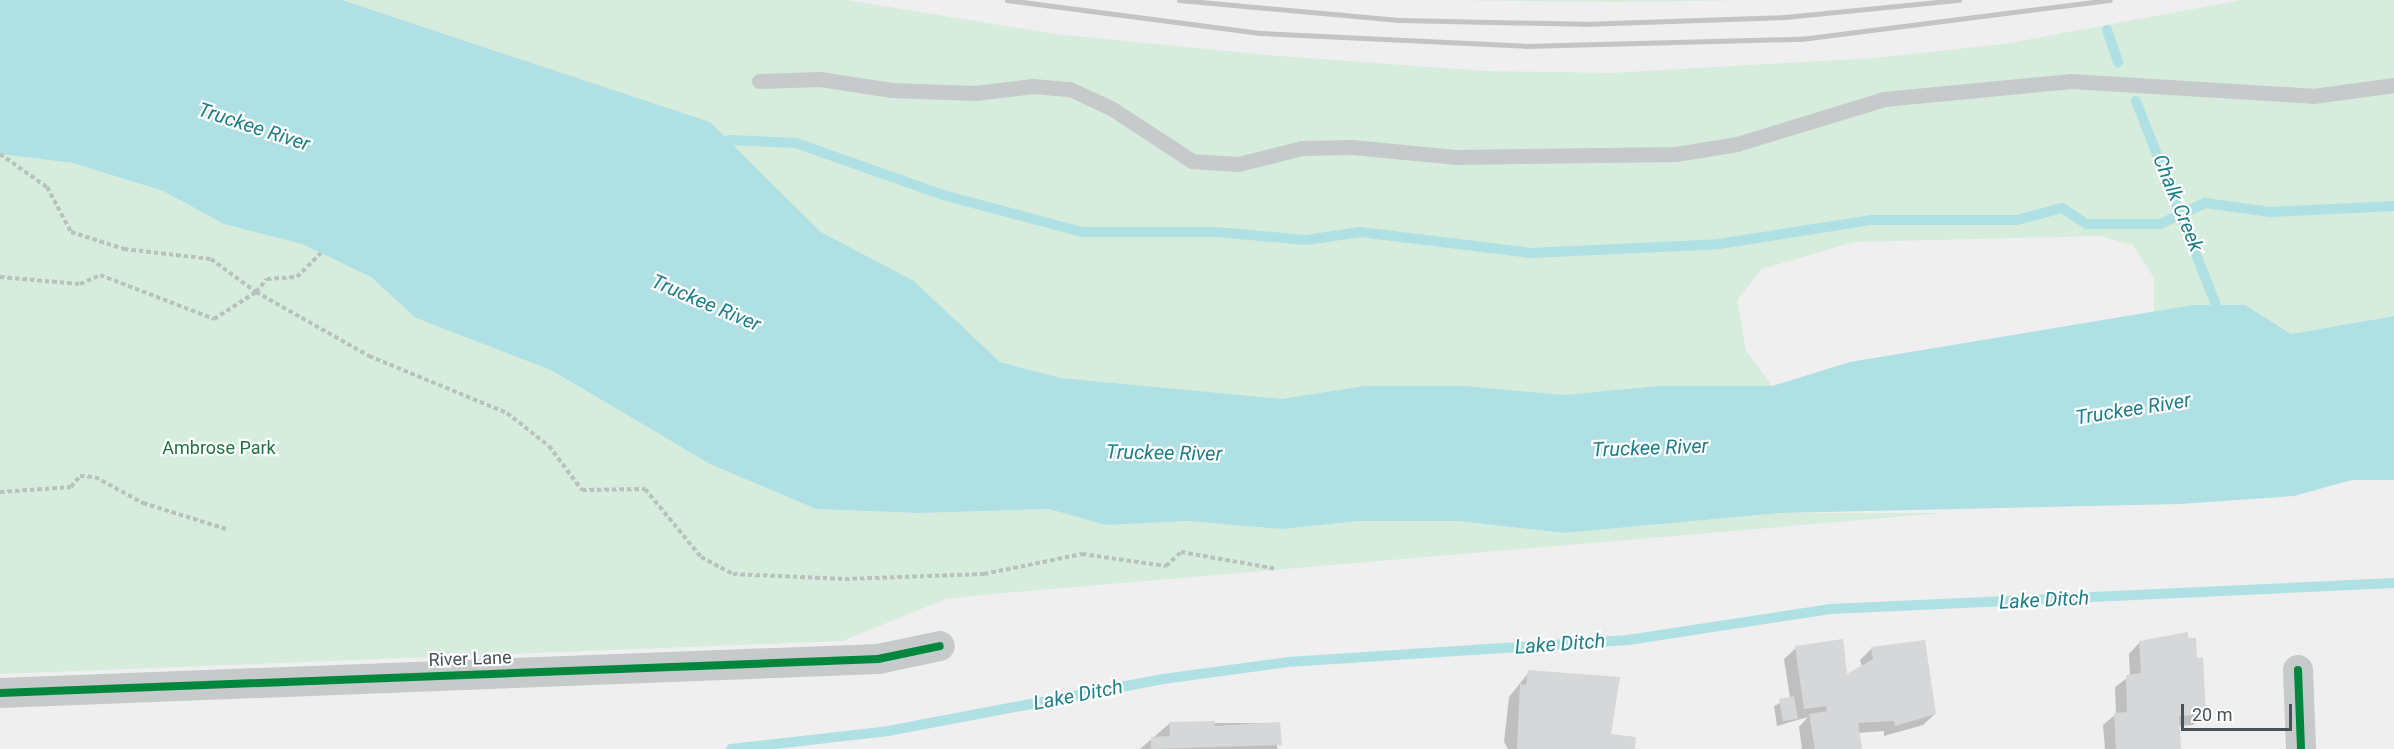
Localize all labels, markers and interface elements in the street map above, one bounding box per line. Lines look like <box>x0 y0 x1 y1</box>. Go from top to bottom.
water label: Truckee River <box>195 98 313 156</box>
water label: Chalk Creek <box>2148 151 2208 255</box>
water label: Truckee River <box>648 269 764 337</box>
water label: Truckee River <box>2074 388 2192 430</box>
water label: Truckee River <box>1592 434 1708 462</box>
park label: Ambrose Park <box>162 437 276 459</box>
water label: Truckee River <box>1106 440 1222 466</box>
water label: Lake Ditch <box>1998 586 2090 614</box>
water label: Lake Ditch <box>1514 629 1606 659</box>
street label: River Lane <box>428 647 512 671</box>
water label: Lake Ditch <box>1031 675 1125 715</box>
scale bar <box>2184 692 2295 730</box>
text: 20 m <box>2192 704 2232 725</box>

